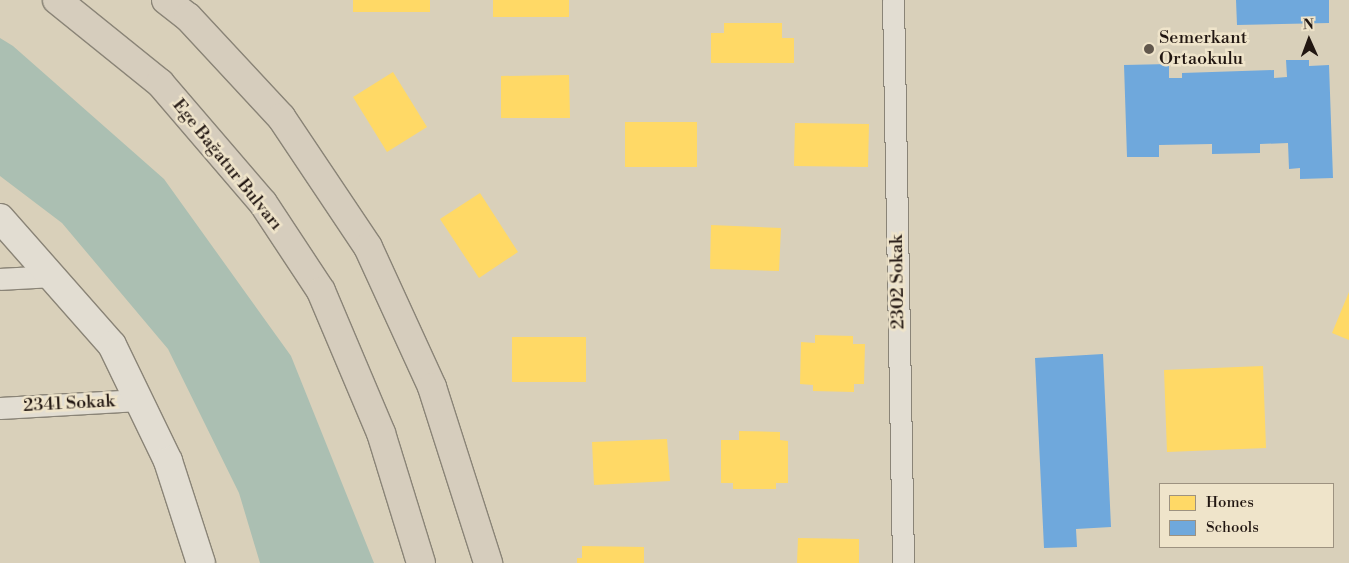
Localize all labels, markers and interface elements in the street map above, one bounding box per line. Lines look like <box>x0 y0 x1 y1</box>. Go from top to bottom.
north arrow <box>1284 15 1334 65</box>
text: N <box>1303 16 1314 34</box>
place label: Semerkant Ortaokulu <box>1159 28 1247 70</box>
marker: Semerkant Ortaokulu <box>1143 43 1155 55</box>
street label: Ege Bağatur Bulvarı <box>167 95 287 235</box>
street label: 2302 Sokak <box>886 234 910 330</box>
street label: 2341 Sokak <box>23 391 115 417</box>
legend <box>1159 483 1334 548</box>
text: Homes <box>1206 493 1254 512</box>
text: Schools <box>1206 518 1259 537</box>

